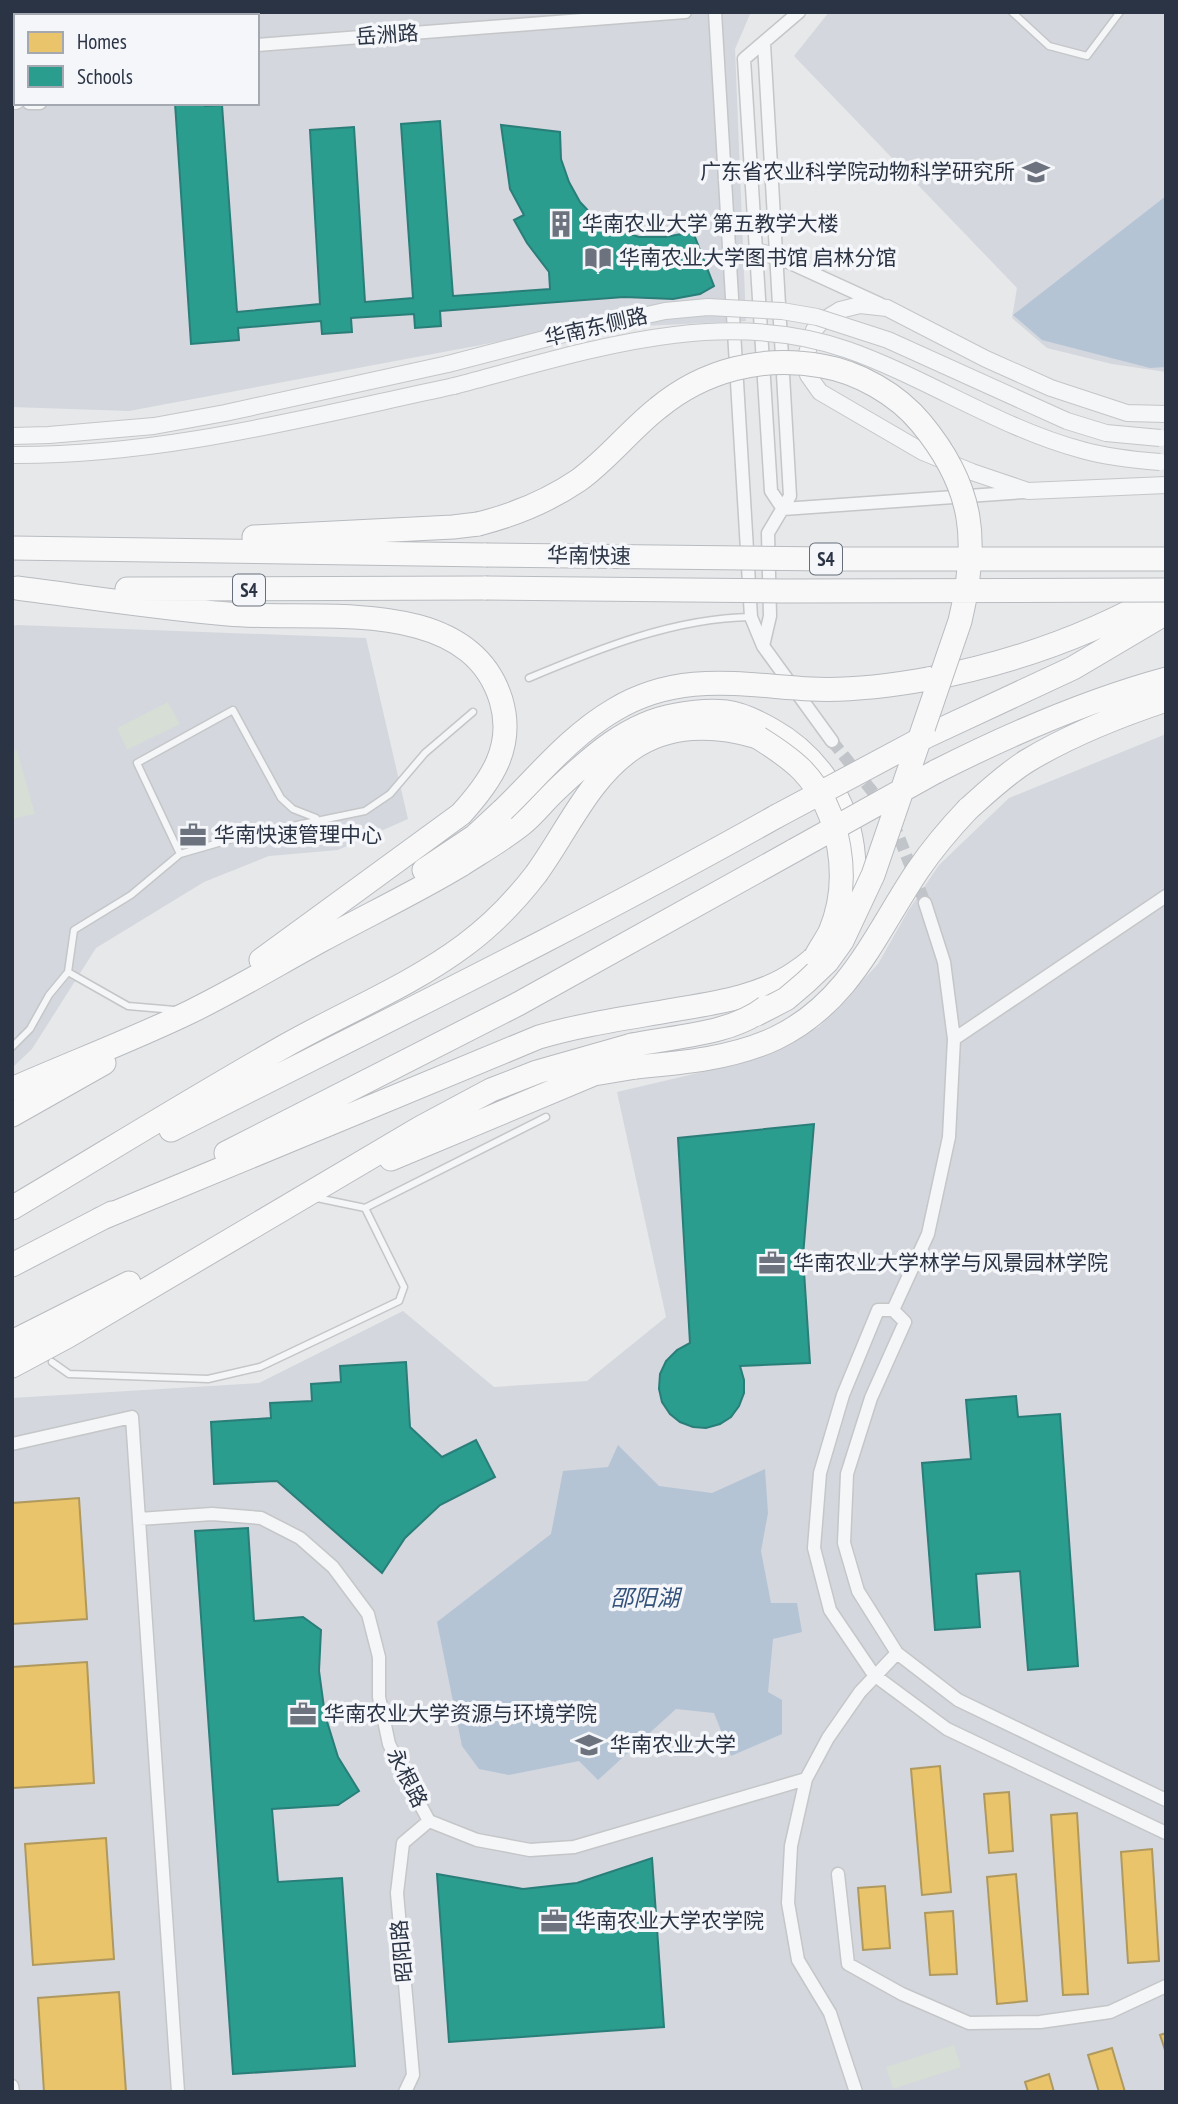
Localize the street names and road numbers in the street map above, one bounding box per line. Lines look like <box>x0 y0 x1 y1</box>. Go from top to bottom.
street label: 岳洲路 <box>355 19 419 50</box>
street label: 华南东侧路 <box>542 302 650 351</box>
street label: 华南快速 <box>547 541 631 570</box>
road number: S4 <box>810 544 842 574</box>
road number: S4 <box>233 575 265 606</box>
street label: 永根路 <box>381 1744 434 1812</box>
street label: 昭阳路 <box>385 1918 418 1984</box>

